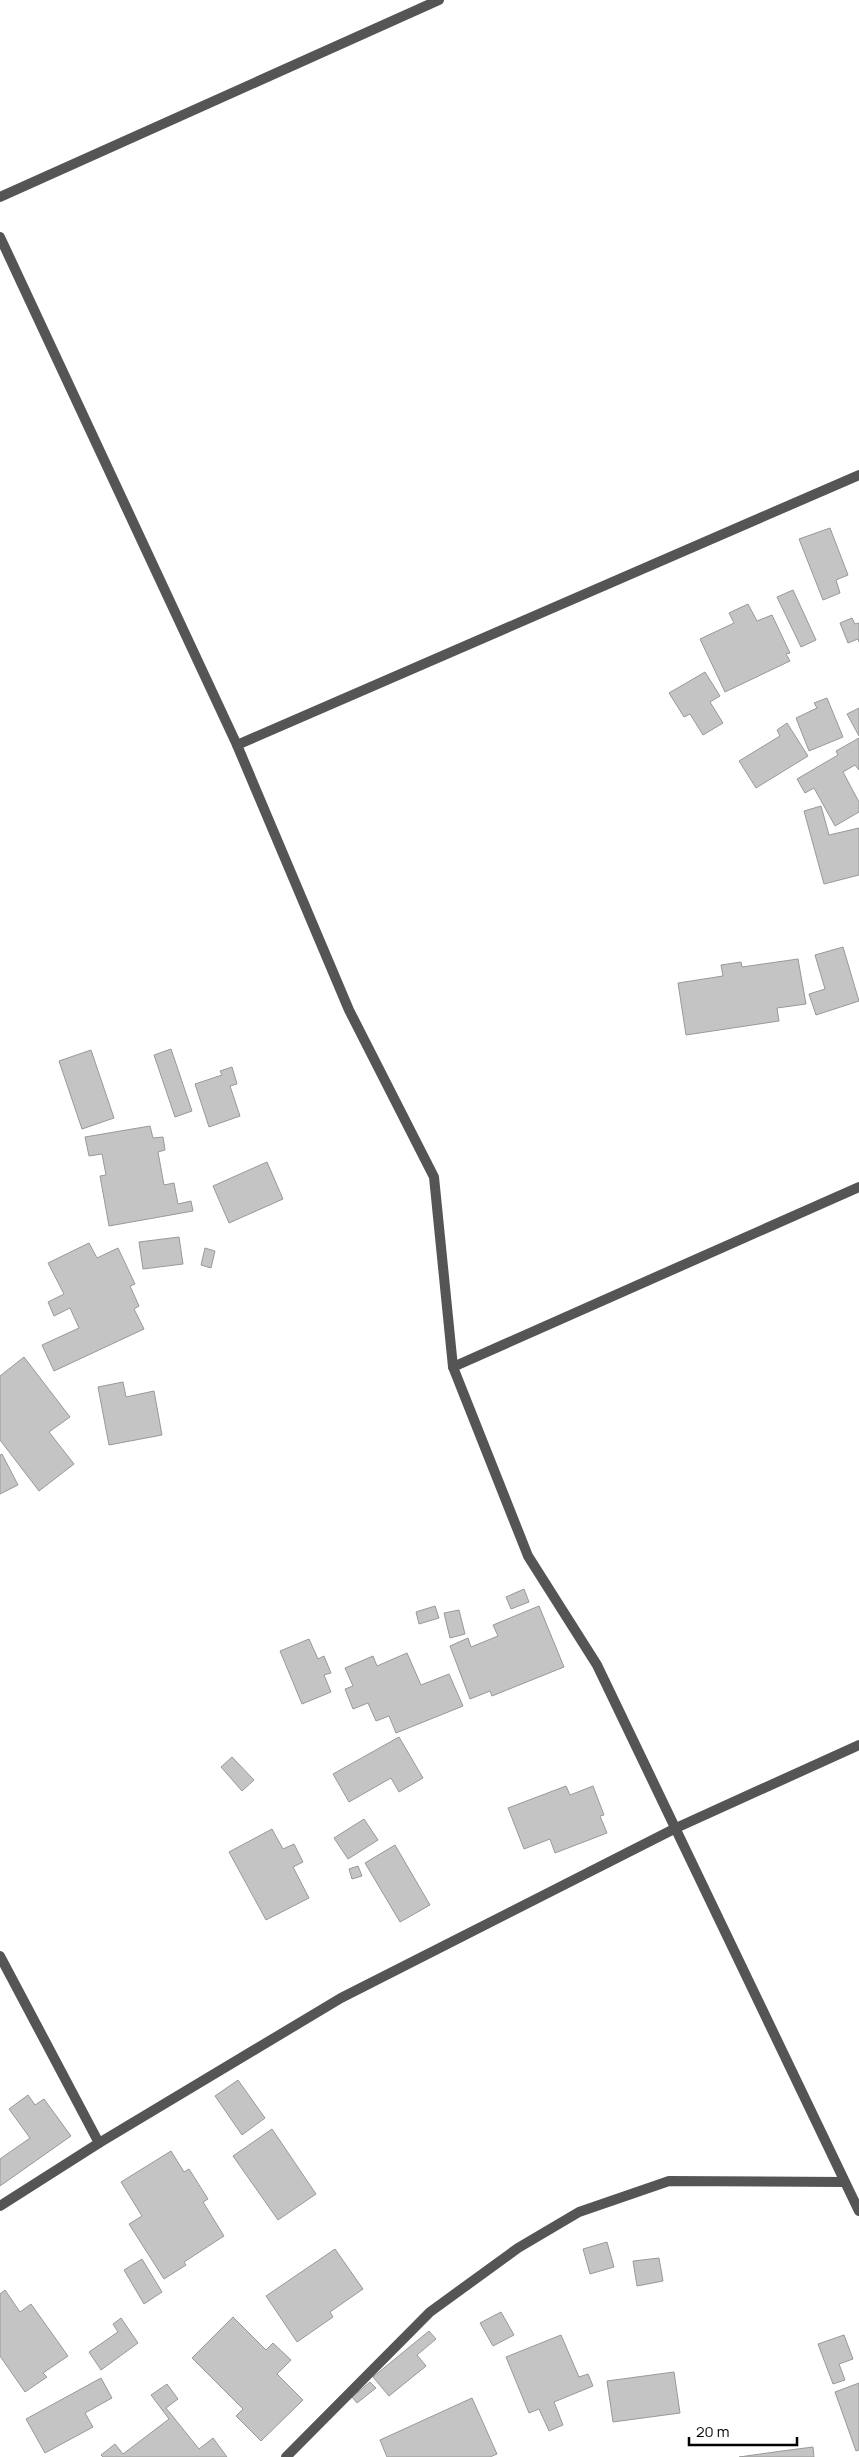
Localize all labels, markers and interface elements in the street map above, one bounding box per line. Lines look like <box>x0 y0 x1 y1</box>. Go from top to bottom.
scale bar <box>689 2414 796 2446</box>
text: 20 m <box>696 2421 729 2442</box>

